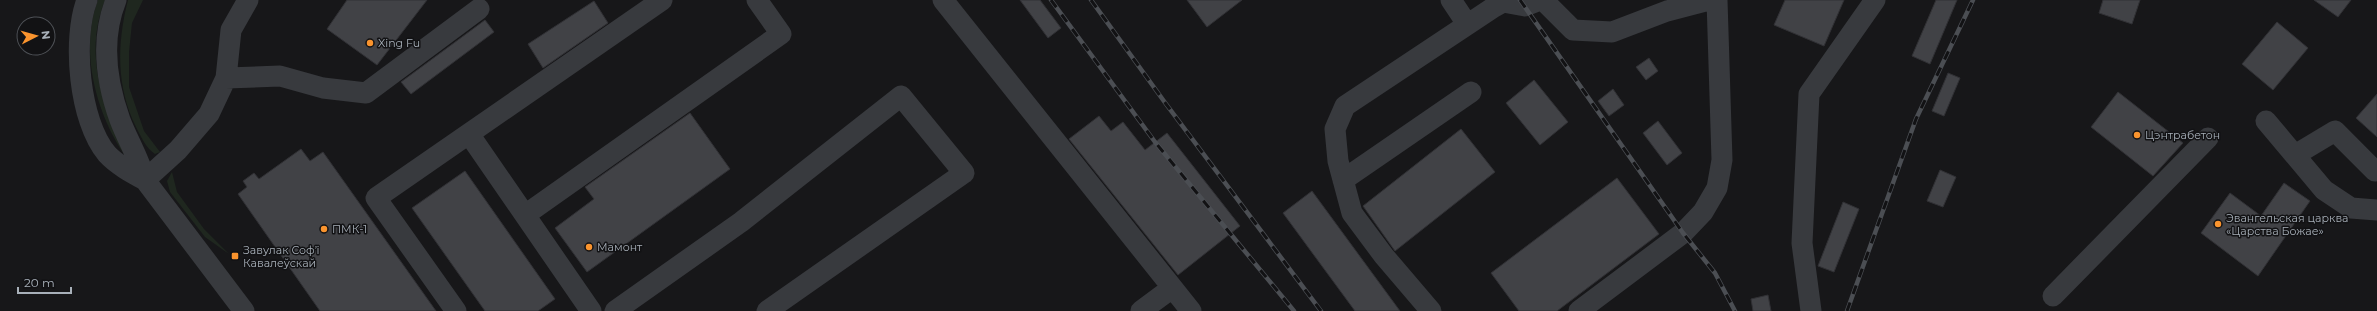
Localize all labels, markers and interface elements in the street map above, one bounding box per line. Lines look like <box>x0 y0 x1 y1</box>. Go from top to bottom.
north arrow <box>16 16 56 56</box>
text: N <box>39 30 53 40</box>
place label: Xing Fu <box>378 36 420 50</box>
marker: Xing Fu <box>365 38 375 48</box>
place label: Цэнтрабетон <box>2145 128 2220 142</box>
marker: Цэнтрабетон <box>2132 130 2142 140</box>
place label: Эвангельская царква «Царства Божае» <box>2226 211 2349 238</box>
marker: Эвангельская царква «Царства Божае» <box>2213 219 2223 229</box>
place label: ПМК-1 <box>332 222 367 236</box>
marker: ПМК-1 <box>319 224 329 234</box>
place label: Мамонт <box>597 240 643 254</box>
marker: Мамонт <box>584 242 594 252</box>
place label: Завулак Софʼі Кавалеўскай <box>243 243 319 270</box>
marker: Завулак Софʼі Кавалеўскай <box>230 251 240 261</box>
scale bar <box>18 269 71 295</box>
text: 20 m <box>24 275 55 290</box>

